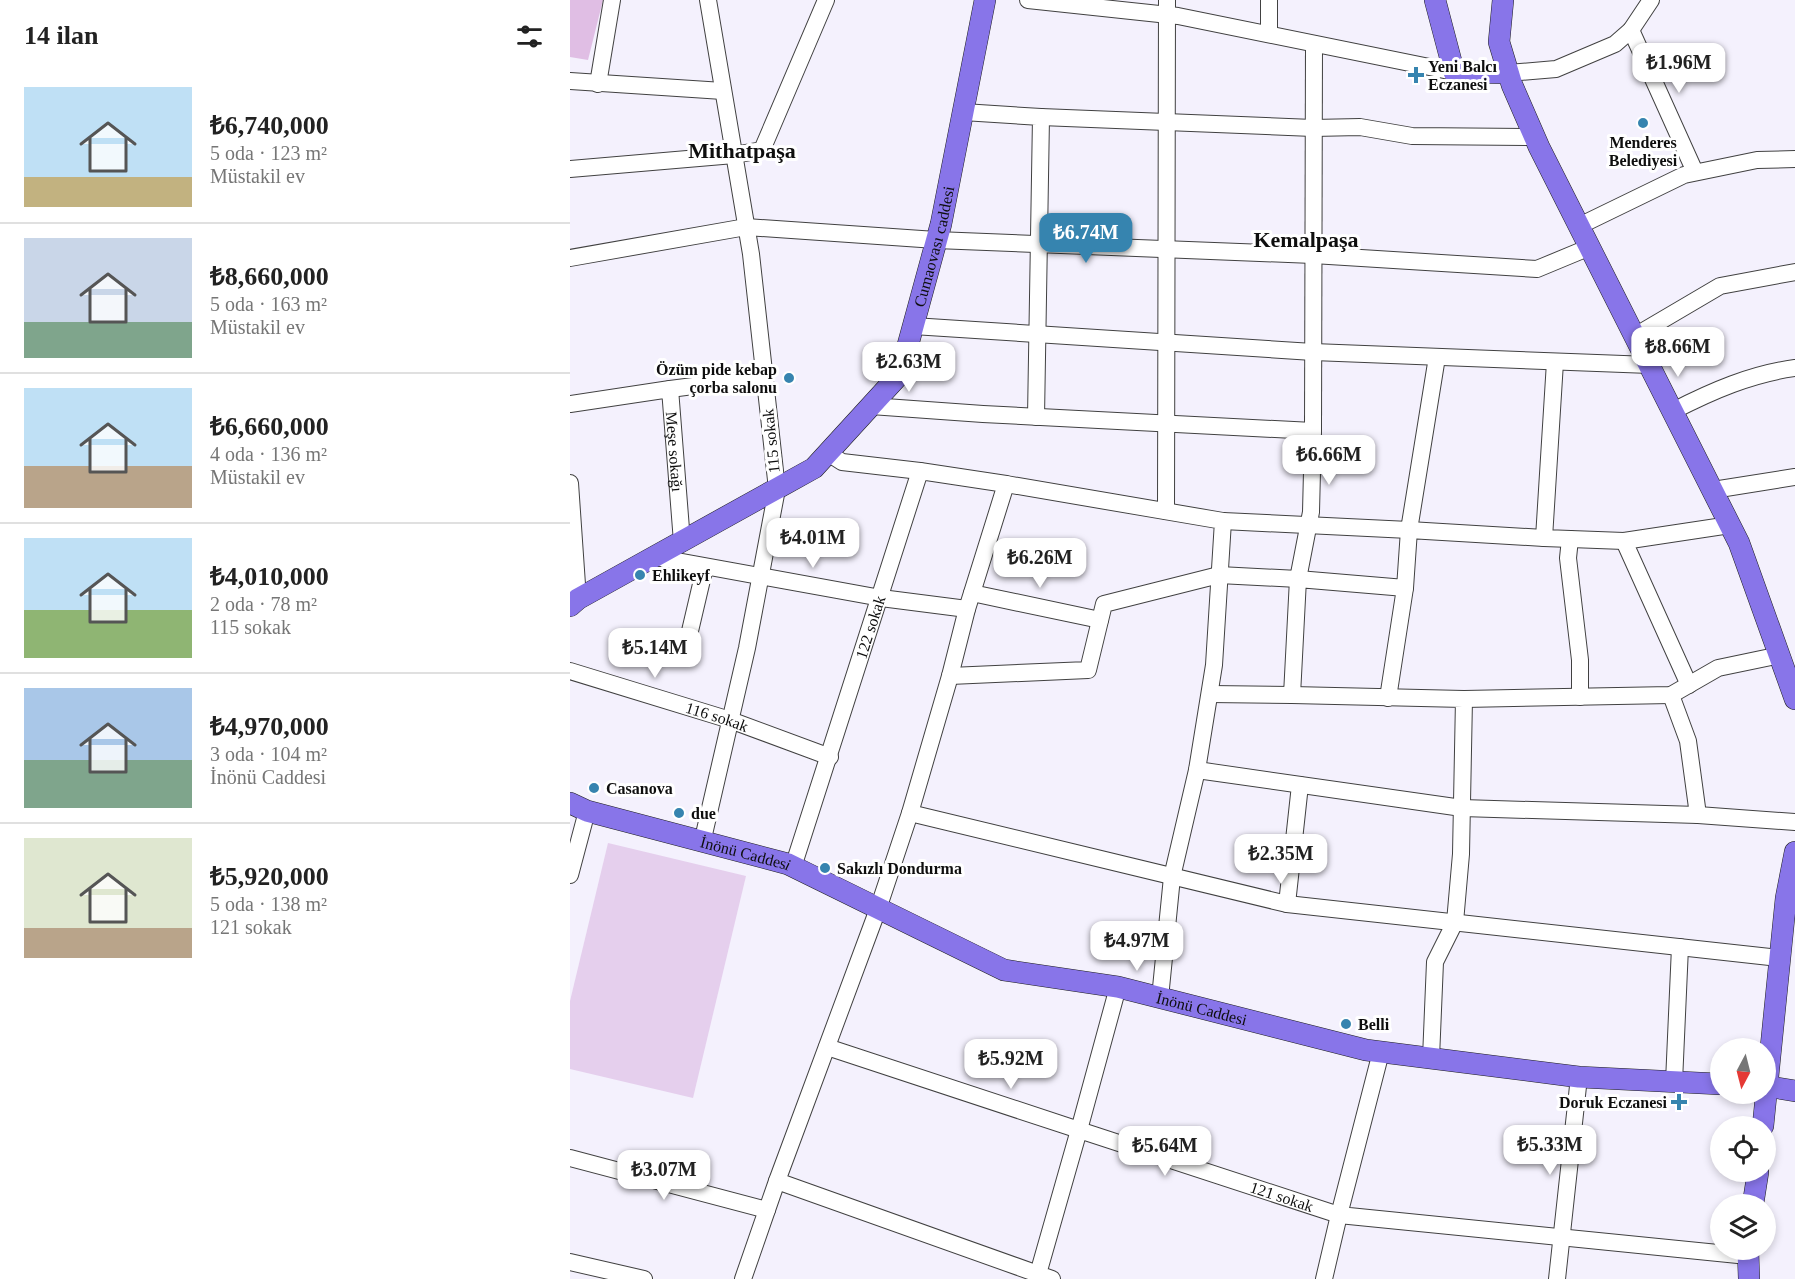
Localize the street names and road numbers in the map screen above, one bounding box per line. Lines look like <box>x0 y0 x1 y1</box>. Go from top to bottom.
street label: Cumaovası caddesi <box>910 184 957 309</box>
street label: 115 sokak <box>759 408 783 474</box>
street label: Meşe sokağı <box>663 411 687 493</box>
street label: 122 sokak <box>852 593 888 661</box>
street label: 116 sokak <box>684 698 751 735</box>
street label: İnönü Caddesi <box>699 833 795 873</box>
street label: İnönü Caddesi <box>1155 989 1249 1028</box>
street label: 121 sokak <box>1248 1178 1316 1215</box>

